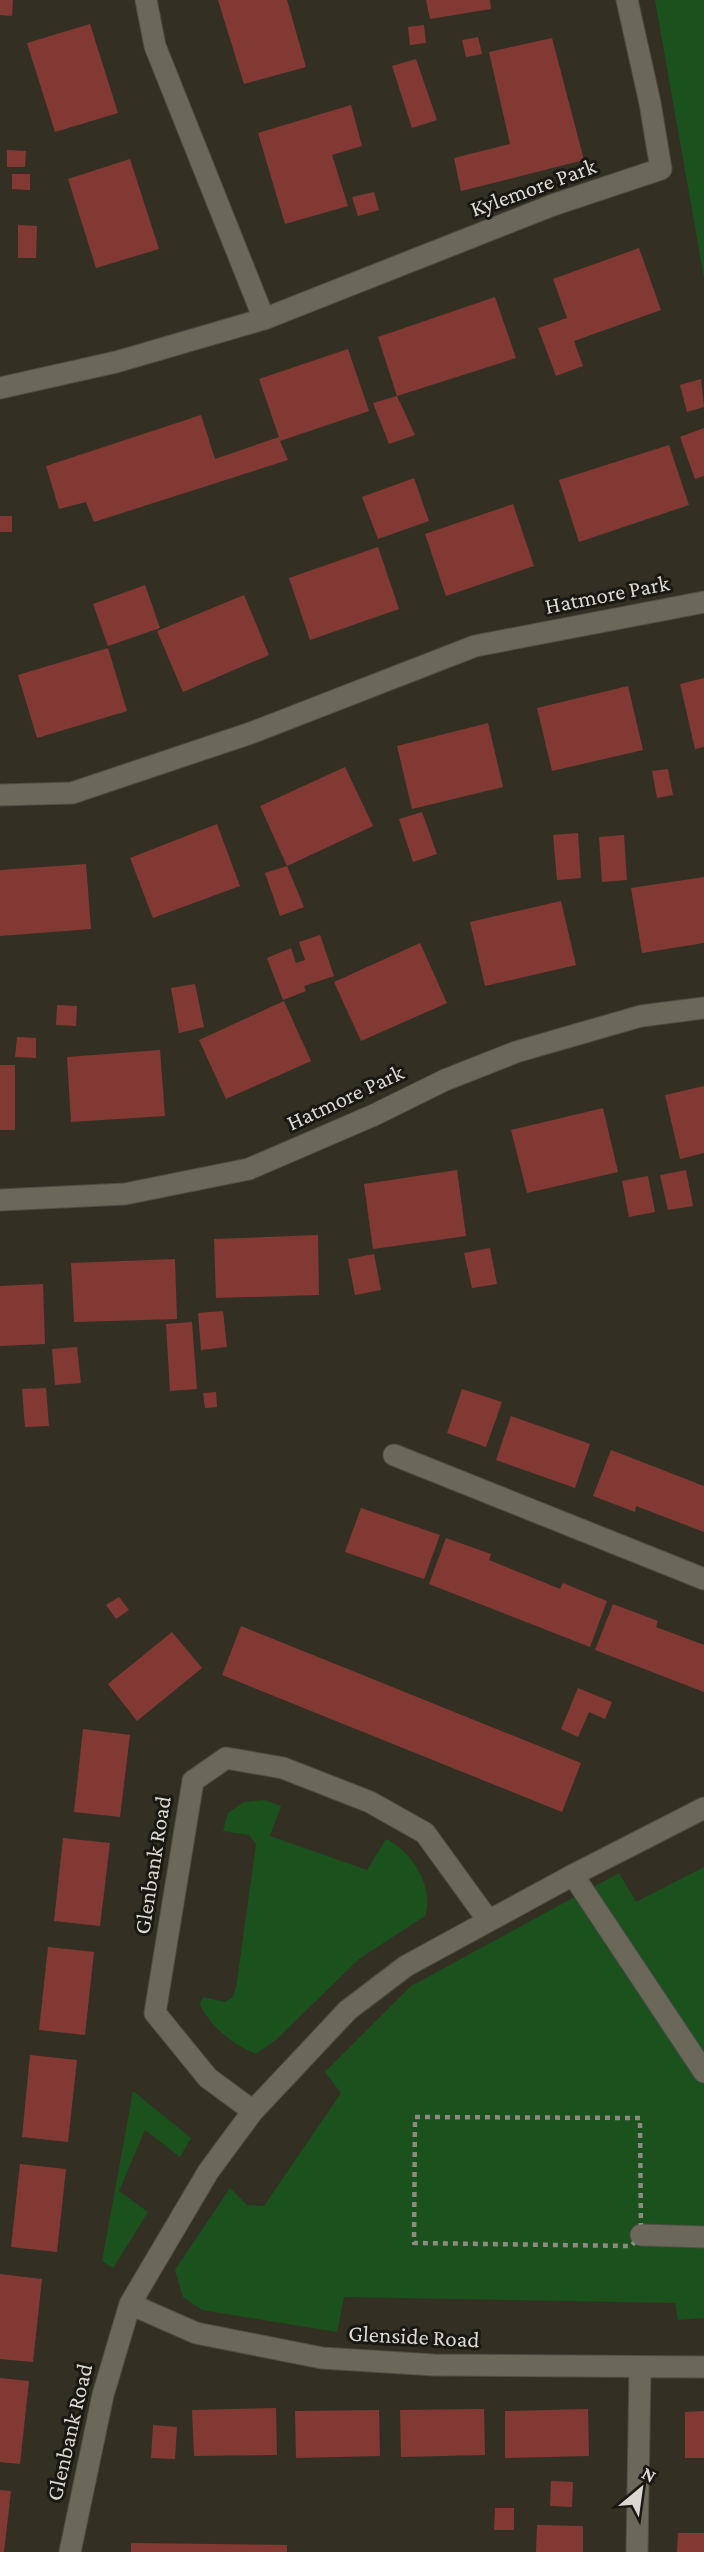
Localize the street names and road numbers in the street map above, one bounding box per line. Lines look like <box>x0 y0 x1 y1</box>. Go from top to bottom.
street label: Kylemore Park <box>467 152 599 222</box>
street label: Hatmore Park <box>543 569 671 619</box>
street label: Hatmore Park <box>282 1059 408 1135</box>
street label: Glenbank Road <box>128 1794 176 1936</box>
street label: Glenside Road <box>348 2320 480 2352</box>
street label: Glenbank Road <box>41 2361 97 2503</box>

